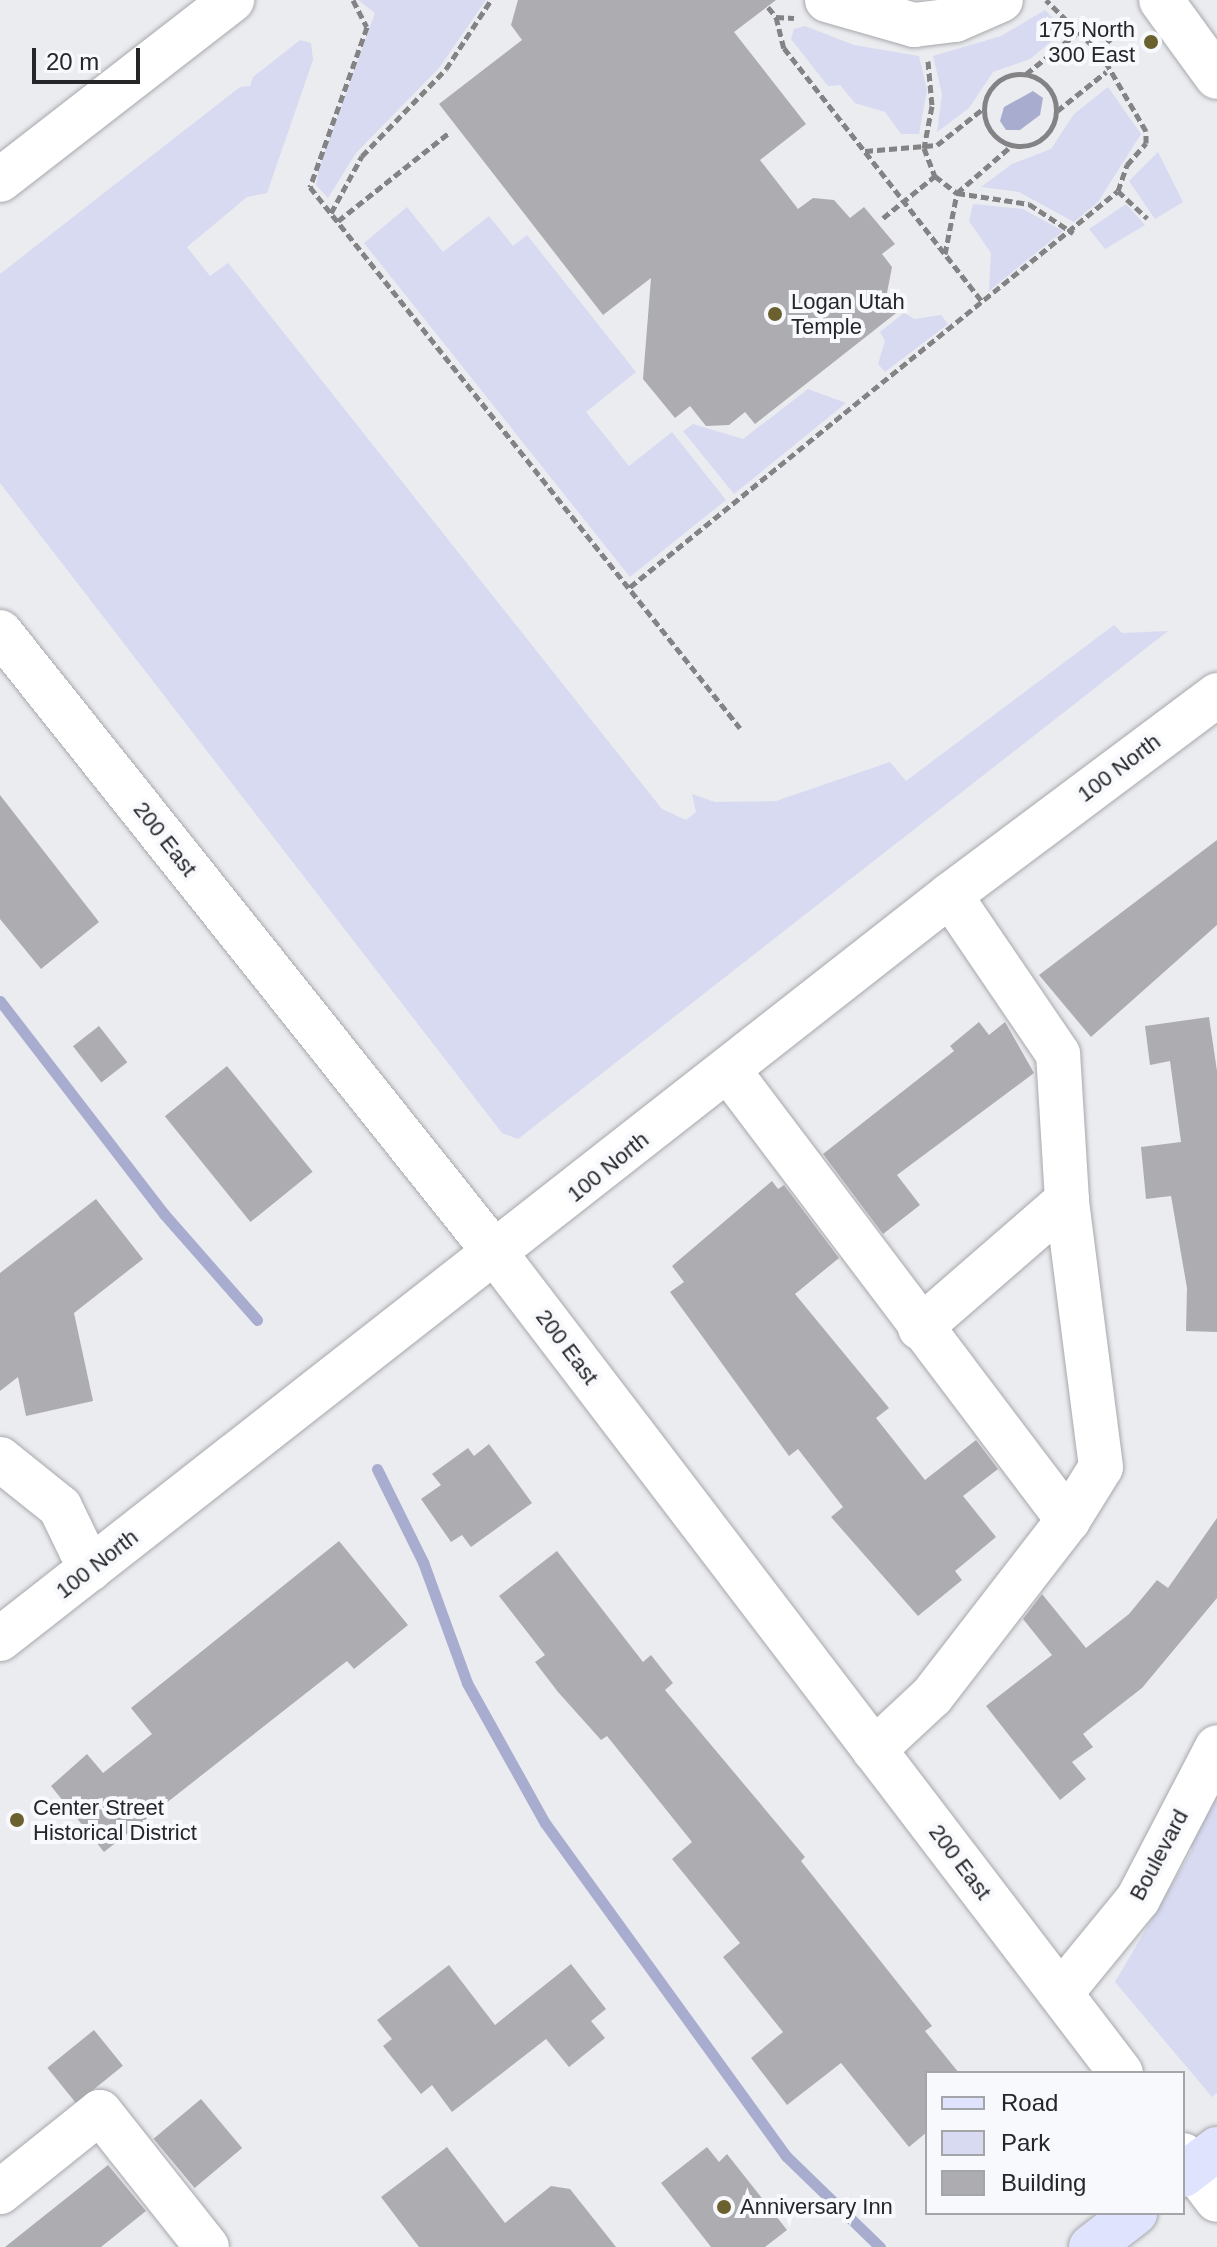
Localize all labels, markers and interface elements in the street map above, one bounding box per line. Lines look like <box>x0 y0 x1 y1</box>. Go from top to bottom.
place label: 175 North 300 East <box>1038 16 1135 68</box>
scale bar <box>36 32 144 82</box>
marker: 175 North 300 East <box>1142 33 1160 51</box>
text: 20 m <box>46 48 99 75</box>
place label: Logan Utah Temple <box>791 288 905 340</box>
marker: Logan Utah Temple <box>766 305 784 323</box>
street label: 100 North <box>1072 728 1166 808</box>
street label: 200 East <box>128 797 202 881</box>
street label: 100 North <box>562 1126 654 1208</box>
street label: 200 East <box>530 1304 604 1390</box>
street label: 100 North <box>51 1524 143 1604</box>
place label: Center Street Historical District <box>33 1794 197 1846</box>
street label: Boulevard <box>1124 1805 1194 1905</box>
marker: Center Street Historical District <box>8 1811 26 1829</box>
street label: 200 East <box>923 1819 997 1905</box>
legend <box>925 2071 1185 2215</box>
text: Road <box>1001 2089 1058 2116</box>
text: Park <box>1001 2129 1050 2156</box>
text: Building <box>1001 2169 1086 2196</box>
place label: Anniversary Inn <box>740 2194 893 2220</box>
marker: Anniversary Inn <box>715 2198 733 2216</box>

